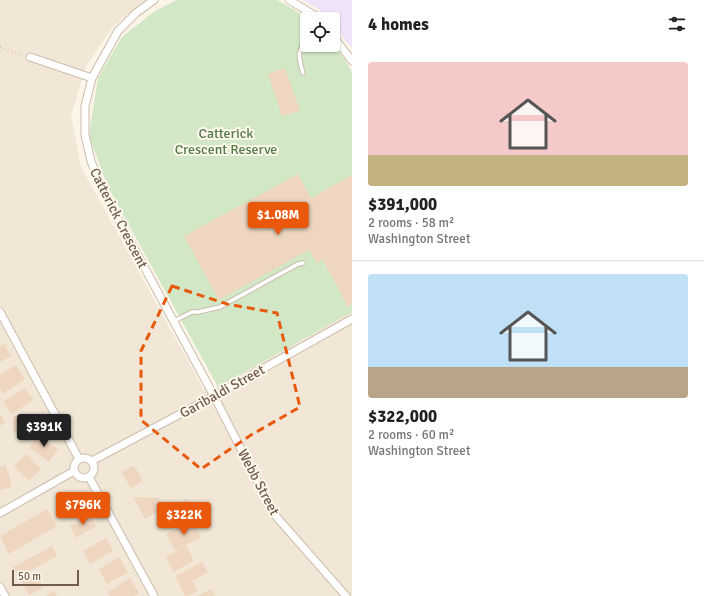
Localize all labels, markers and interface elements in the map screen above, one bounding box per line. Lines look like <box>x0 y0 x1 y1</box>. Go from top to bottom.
map controls <box>300 12 340 52</box>
button: locate <box>300 12 340 52</box>
icon: filters <box>666 13 688 35</box>
text: 4 homes <box>368 14 429 35</box>
icon: home <box>492 88 564 160</box>
park label: Catterick Crescent Reserve <box>175 125 277 158</box>
street label: Catterick Crescent <box>86 165 151 271</box>
text: $391,000 <box>368 194 437 215</box>
pin: $1.08M <box>245 202 311 236</box>
text: $1.08M <box>257 207 299 223</box>
text: 2 rooms · 58 m² <box>368 215 454 231</box>
text: Washington Street <box>368 231 470 247</box>
icon: home <box>492 300 564 372</box>
street label: Garibaldi Street <box>177 361 268 422</box>
text: $322,000 <box>368 406 437 427</box>
pin: $391K <box>16 414 72 448</box>
text: $391K <box>26 419 62 435</box>
text: 2 rooms · 60 m² <box>368 427 454 443</box>
text: Washington Street <box>368 443 470 459</box>
street label: Webb Street <box>234 446 283 518</box>
pin: $796K <box>55 492 111 526</box>
text: $796K <box>65 497 101 513</box>
pin: $322K <box>156 502 212 536</box>
text: $322K <box>166 507 202 523</box>
scale bar <box>12 568 79 587</box>
text: 50 m <box>18 570 41 583</box>

